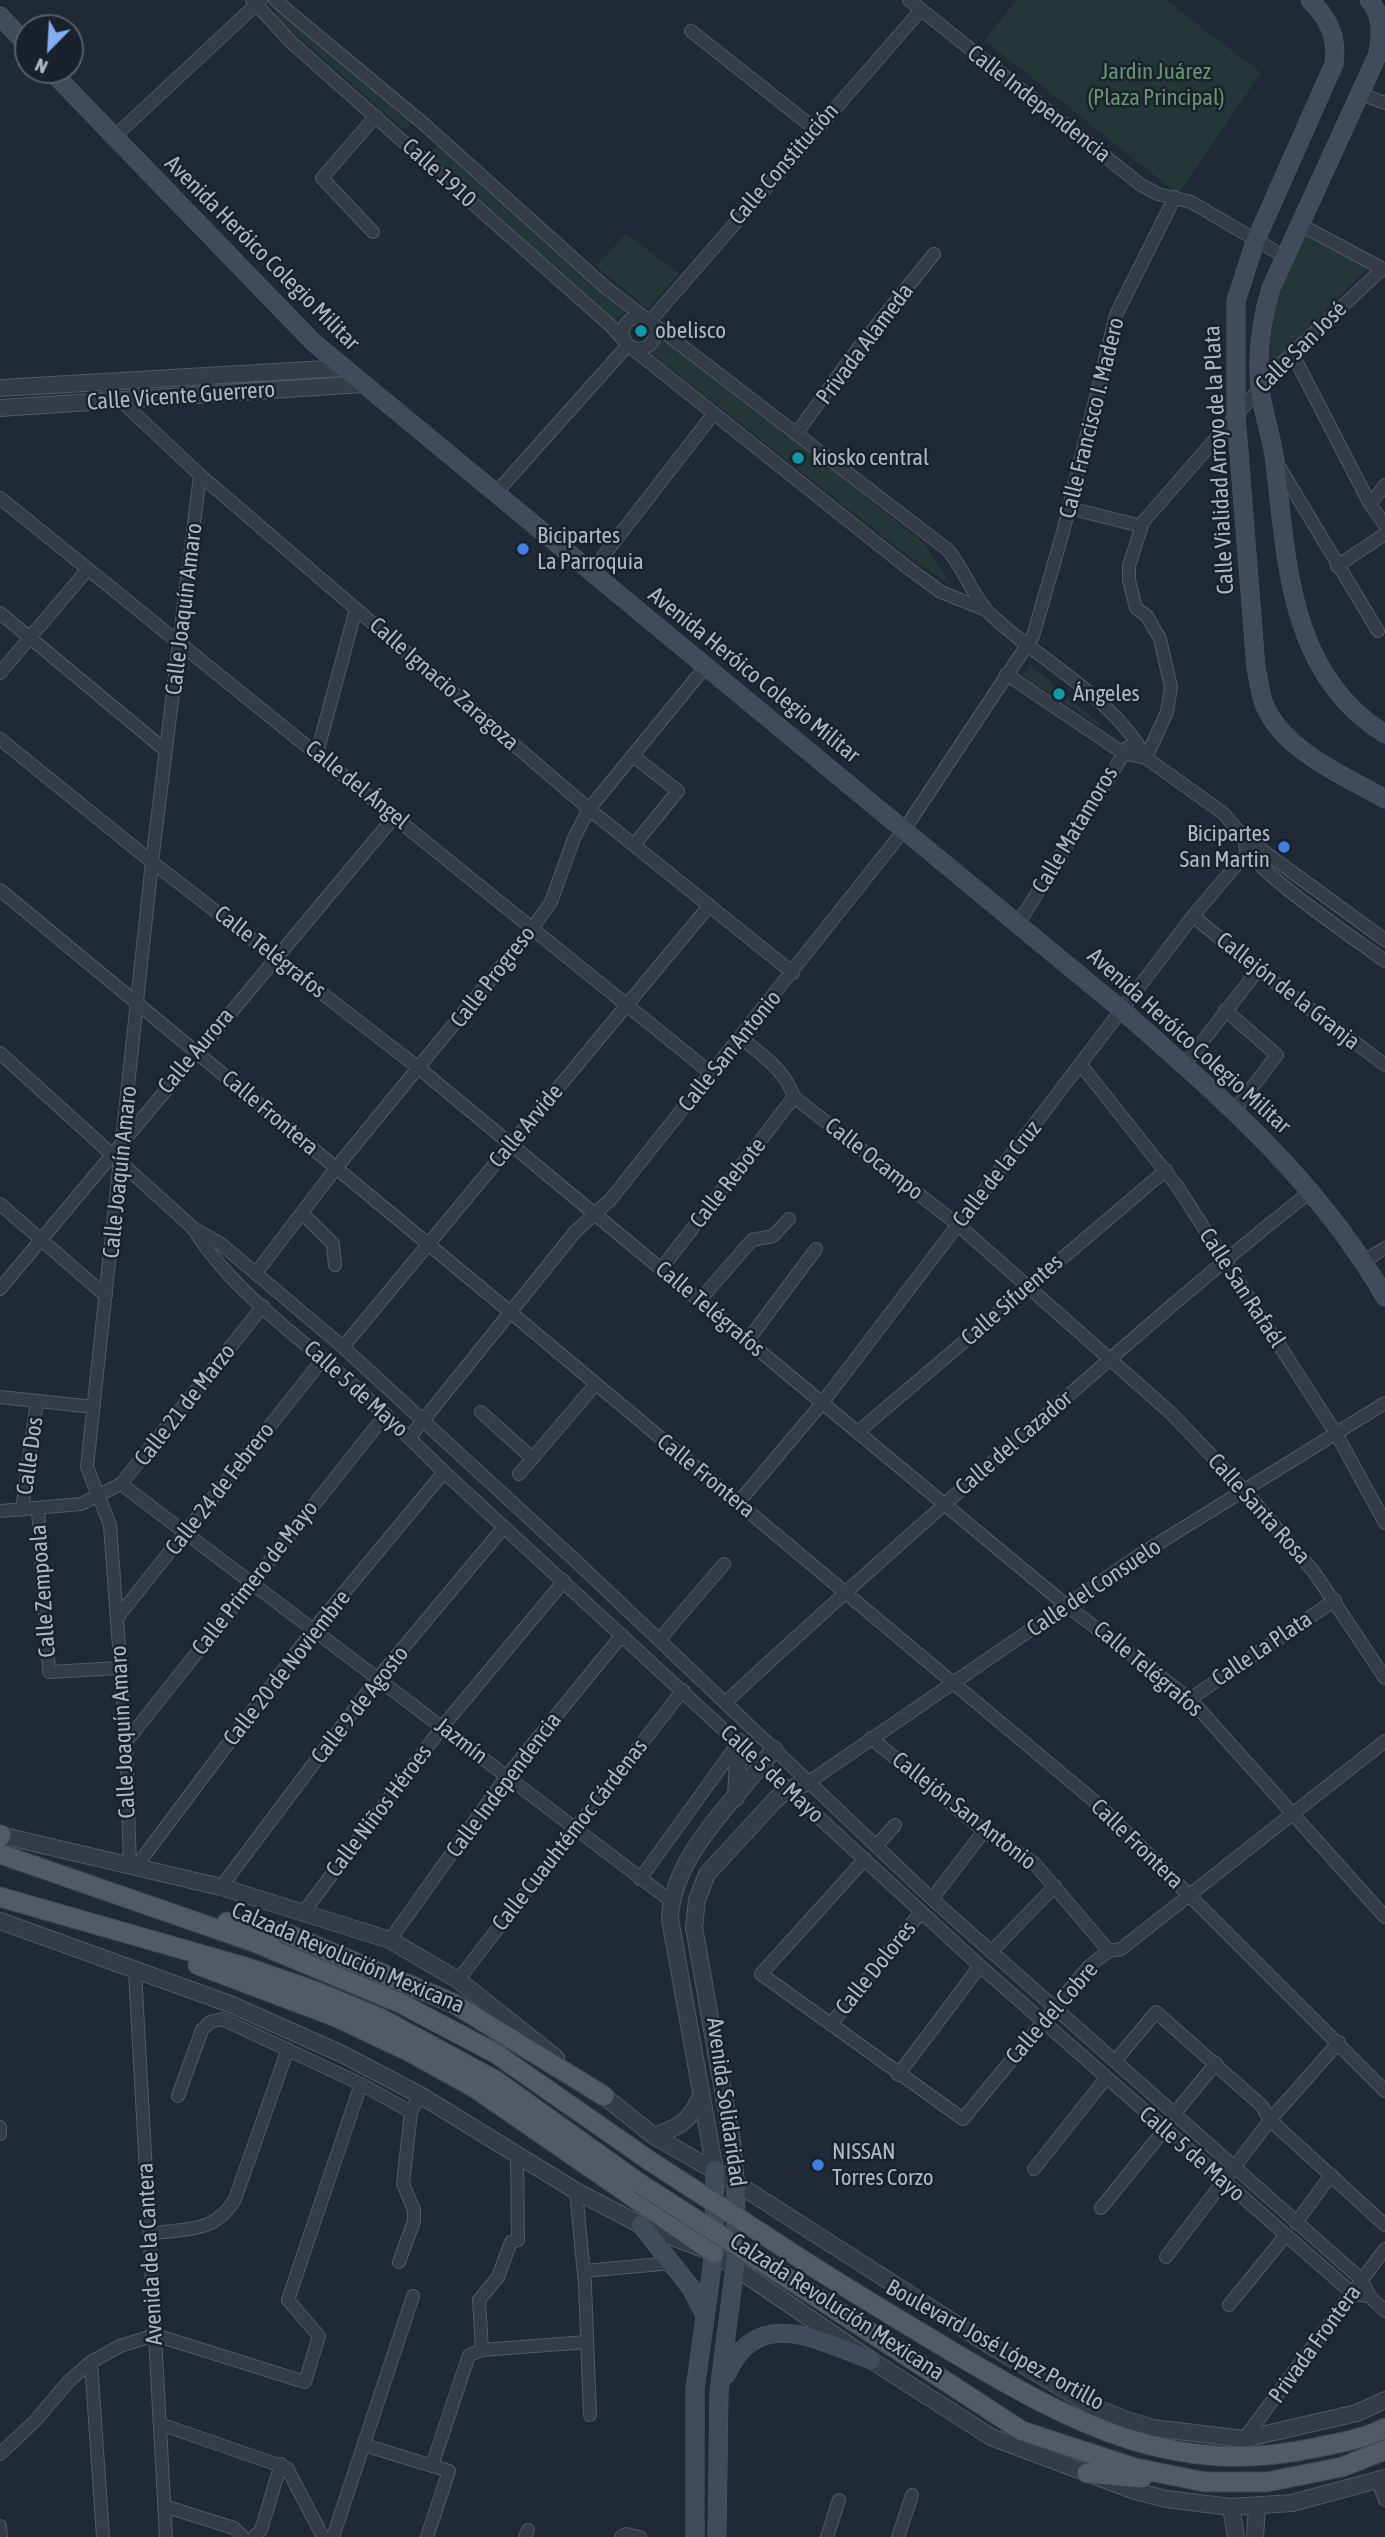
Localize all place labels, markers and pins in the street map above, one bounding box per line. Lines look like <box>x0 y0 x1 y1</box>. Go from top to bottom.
place label: obelisco <box>655 317 726 345</box>
marker: obelisco <box>633 323 649 339</box>
place label: kiosko central <box>812 444 929 472</box>
marker: kiosko central <box>790 450 806 466</box>
place label: Bicipartes La Parroquia <box>537 522 644 576</box>
marker: Bicipartes La Parroquia <box>515 541 531 557</box>
place label: Ángeles <box>1073 680 1140 708</box>
marker: Ángeles <box>1051 686 1067 702</box>
place label: Bicipartes San Martin <box>1180 820 1270 874</box>
marker: Bicipartes San Martin <box>1276 839 1292 855</box>
place label: NISSAN Torres Corzo <box>832 2138 934 2192</box>
marker: NISSAN Torres Corzo <box>810 2157 826 2173</box>

